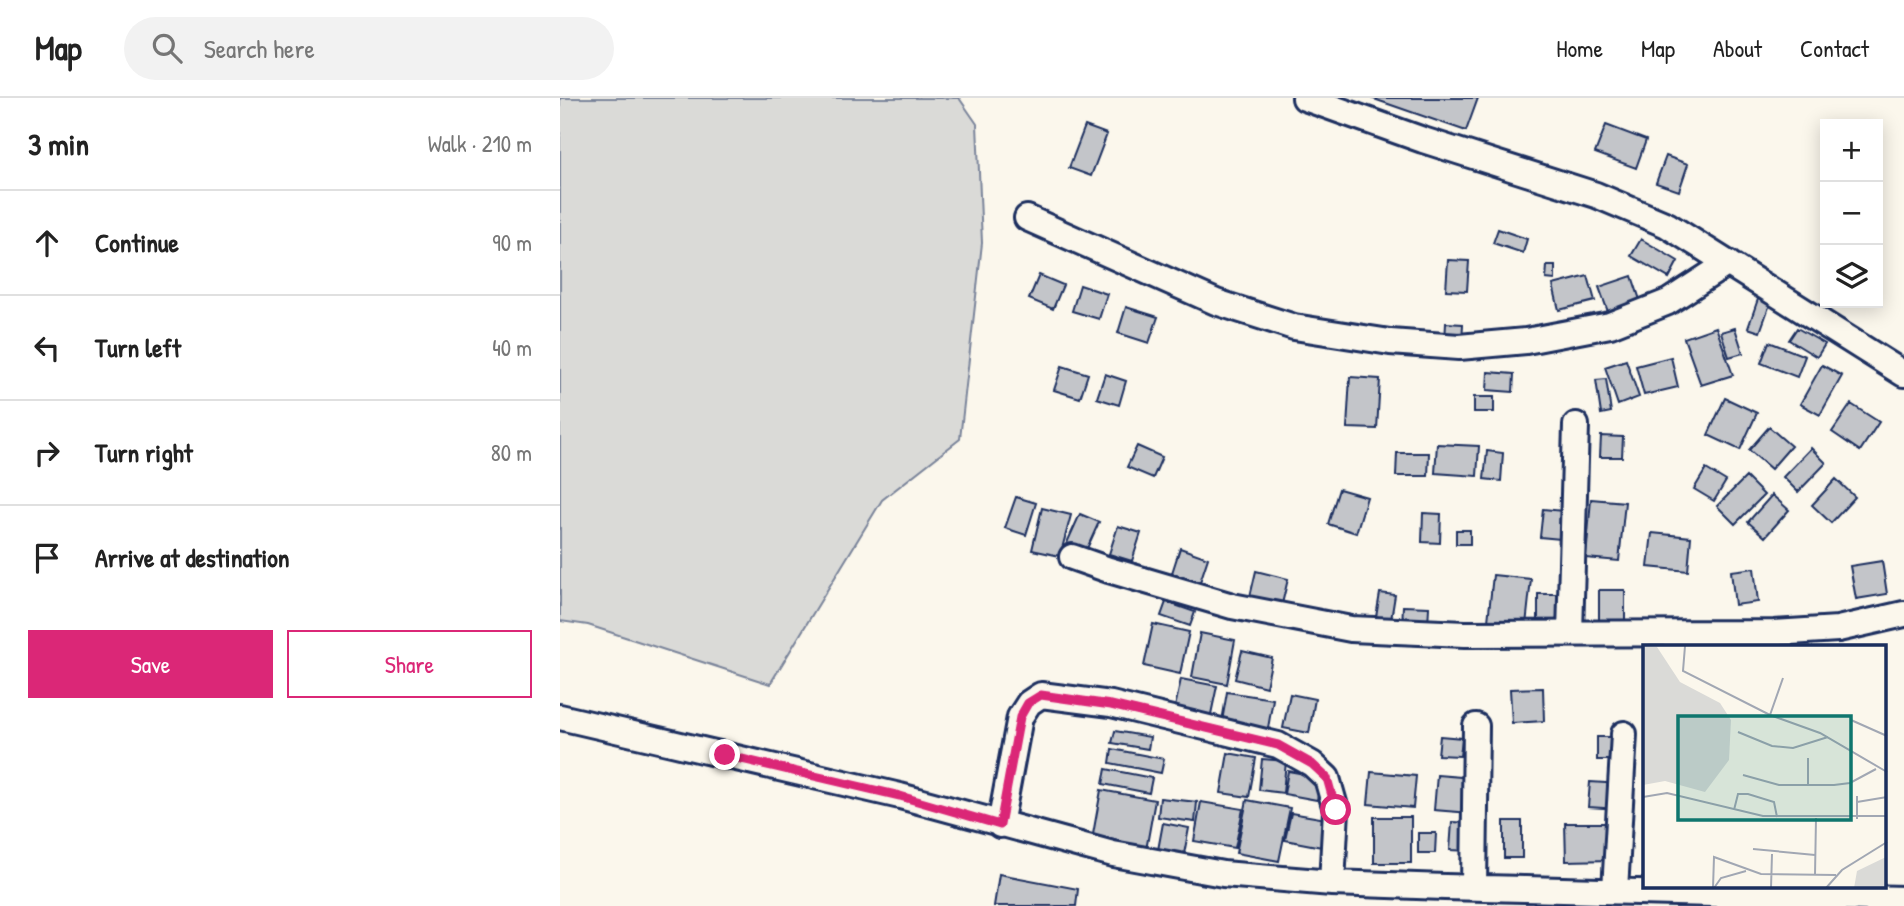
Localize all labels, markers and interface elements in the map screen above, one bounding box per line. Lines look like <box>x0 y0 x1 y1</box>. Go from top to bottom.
search box <box>124 17 614 80</box>
text: Map <box>35 26 82 70</box>
icon: search <box>148 29 186 67</box>
text: Search here <box>204 31 315 66</box>
text: Home <box>1556 32 1603 64</box>
text: Map <box>1641 32 1675 64</box>
text: About <box>1713 32 1762 64</box>
text: Contact <box>1800 32 1869 64</box>
map controls <box>1820 119 1883 308</box>
button: + <box>1820 119 1883 182</box>
text: 3 min <box>28 124 89 164</box>
text: Walk · 210 m <box>428 128 532 159</box>
button: − <box>1820 182 1883 245</box>
icon: ahead <box>28 224 66 262</box>
text: Continue <box>95 225 179 260</box>
text: 90 m <box>492 227 532 258</box>
button: layers <box>1820 245 1883 308</box>
icon: left <box>28 329 66 367</box>
text: Turn left <box>95 330 181 365</box>
text: 40 m <box>492 332 532 363</box>
icon: right <box>28 434 66 472</box>
text: Turn right <box>95 435 193 470</box>
text: 80 m <box>491 437 532 468</box>
icon: arrive <box>28 539 66 577</box>
text: Arrive at destination <box>95 540 290 575</box>
button: Save <box>28 630 273 698</box>
button: Share <box>287 630 532 698</box>
inset map <box>1643 645 1886 888</box>
route end <box>709 739 740 770</box>
route start <box>1320 794 1351 825</box>

